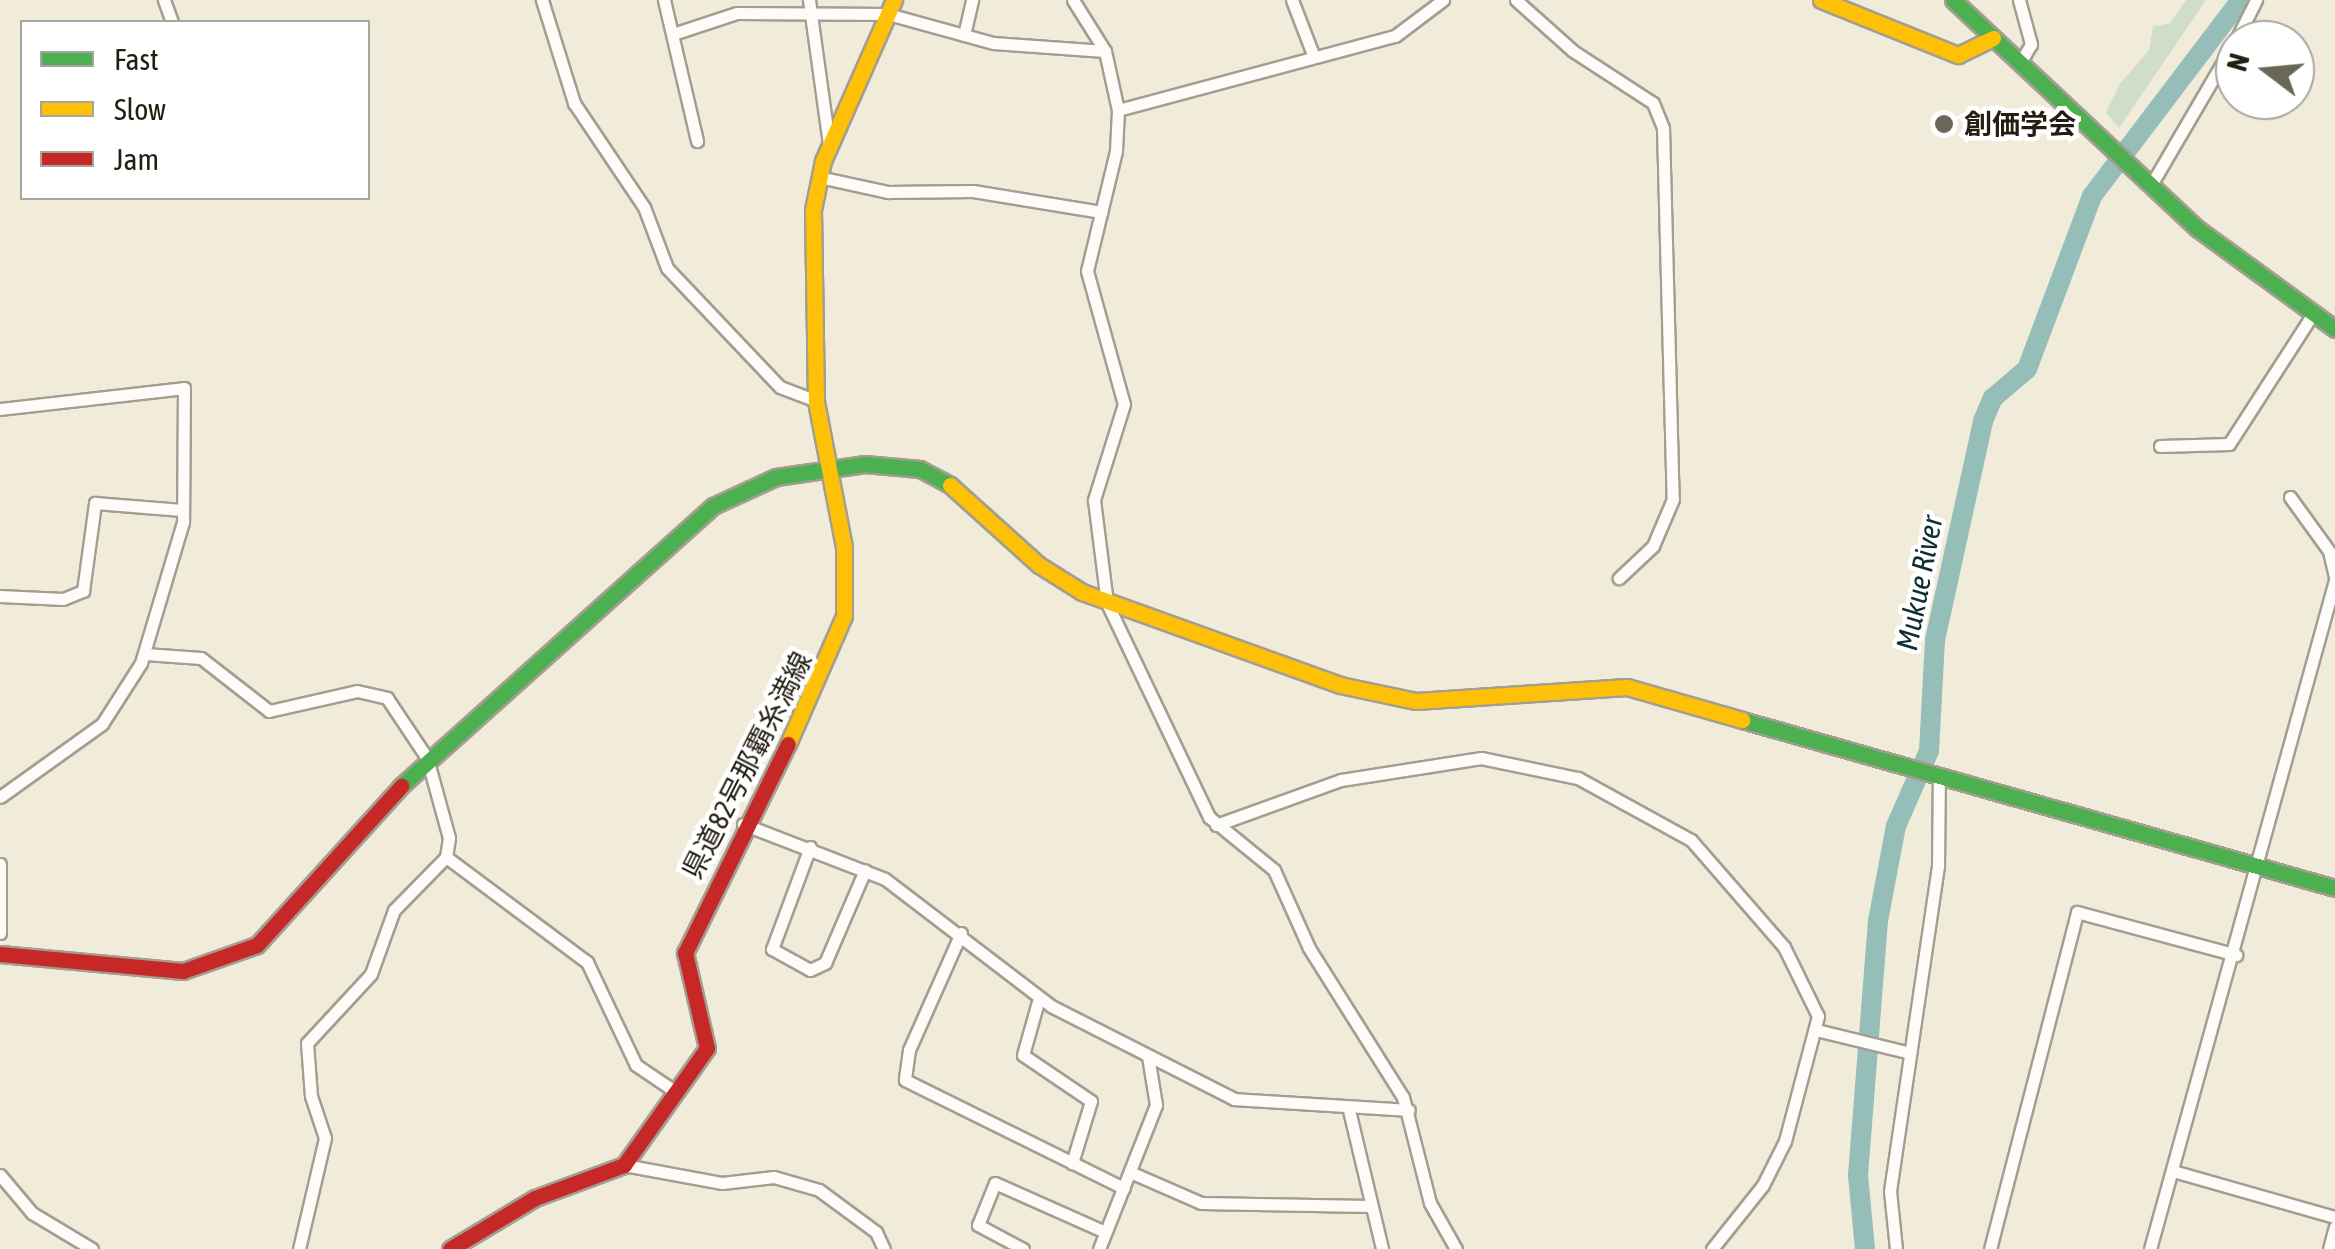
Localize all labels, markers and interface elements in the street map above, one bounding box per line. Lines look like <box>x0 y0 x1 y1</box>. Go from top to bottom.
legend <box>20 20 370 200</box>
north arrow <box>2215 20 2315 120</box>
text: Fast <box>114 42 159 76</box>
text: N <box>2220 50 2256 75</box>
text: Slow <box>114 92 166 126</box>
place label: 創価学会 <box>1964 107 2076 141</box>
marker: 創価学会 <box>1933 113 1955 135</box>
text: Jam <box>114 142 159 176</box>
water label: Mukue River <box>1888 513 1950 653</box>
street label: 県道82号那覇糸満線 <box>675 646 819 884</box>

